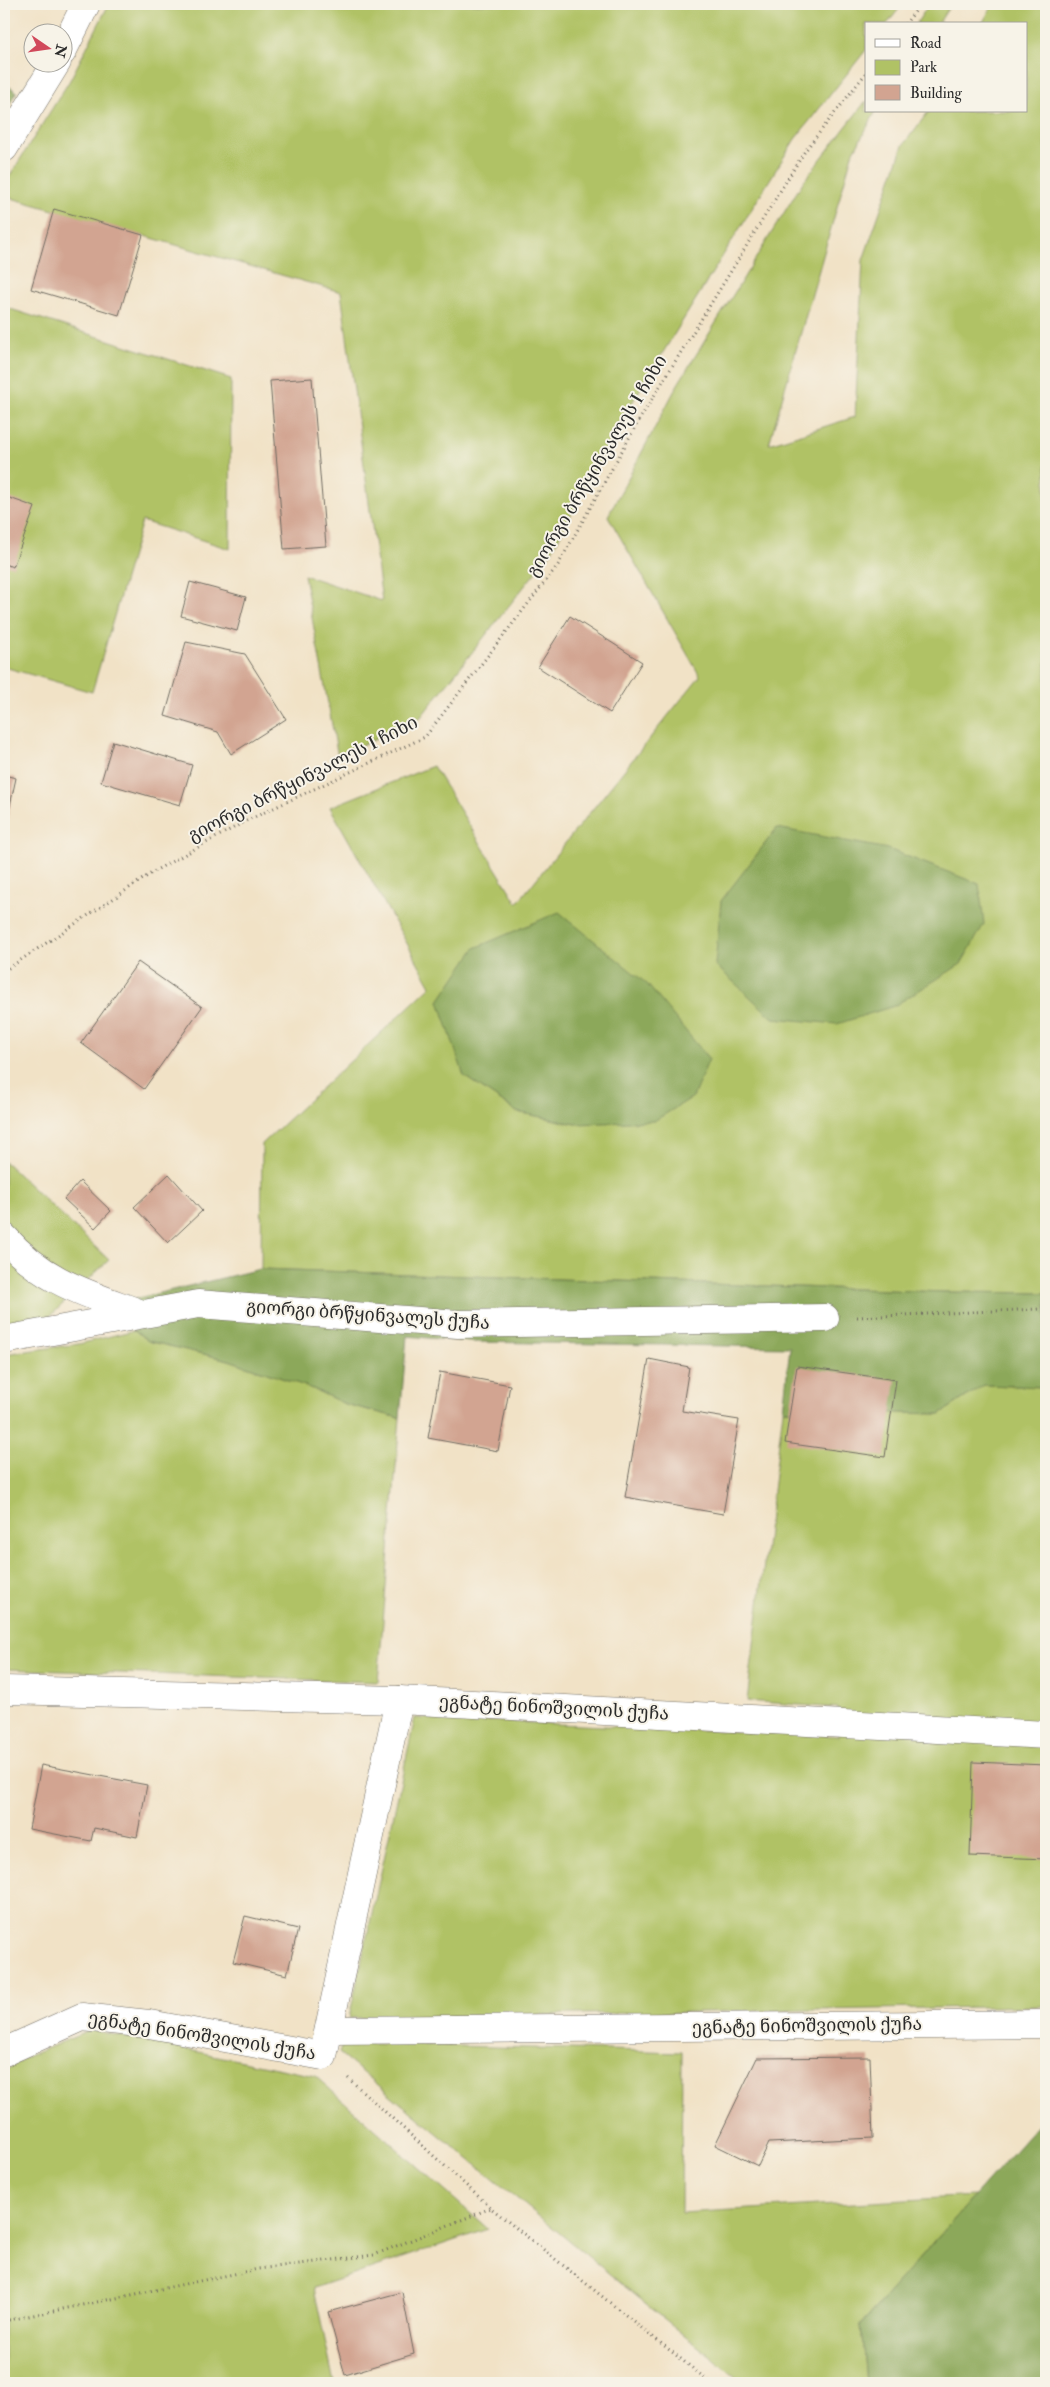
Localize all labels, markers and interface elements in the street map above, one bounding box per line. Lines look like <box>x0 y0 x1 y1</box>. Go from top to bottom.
north arrow <box>22 22 72 72</box>
legend <box>865 22 1028 112</box>
text: Road <box>910 34 942 53</box>
text: N <box>50 42 70 59</box>
text: Park <box>910 58 937 77</box>
text: Building <box>910 84 962 103</box>
street label: გიორგი ბრწყინვალეს I ჩიხი <box>521 351 673 581</box>
street label: გიორგი ბრწყინვალეს I ჩიხი <box>184 711 422 847</box>
street label: გიორგი ბრწყინვალეს ქუჩა <box>246 1295 490 1335</box>
street label: ეგნატე ნინოშვილის ქუჩა <box>438 1690 670 1726</box>
street label: ეგნატე ნინოშვილის ქუჩა <box>86 2007 318 2065</box>
street label: ეგნატე ნინოშვილის ქუჩა <box>692 2012 922 2040</box>

